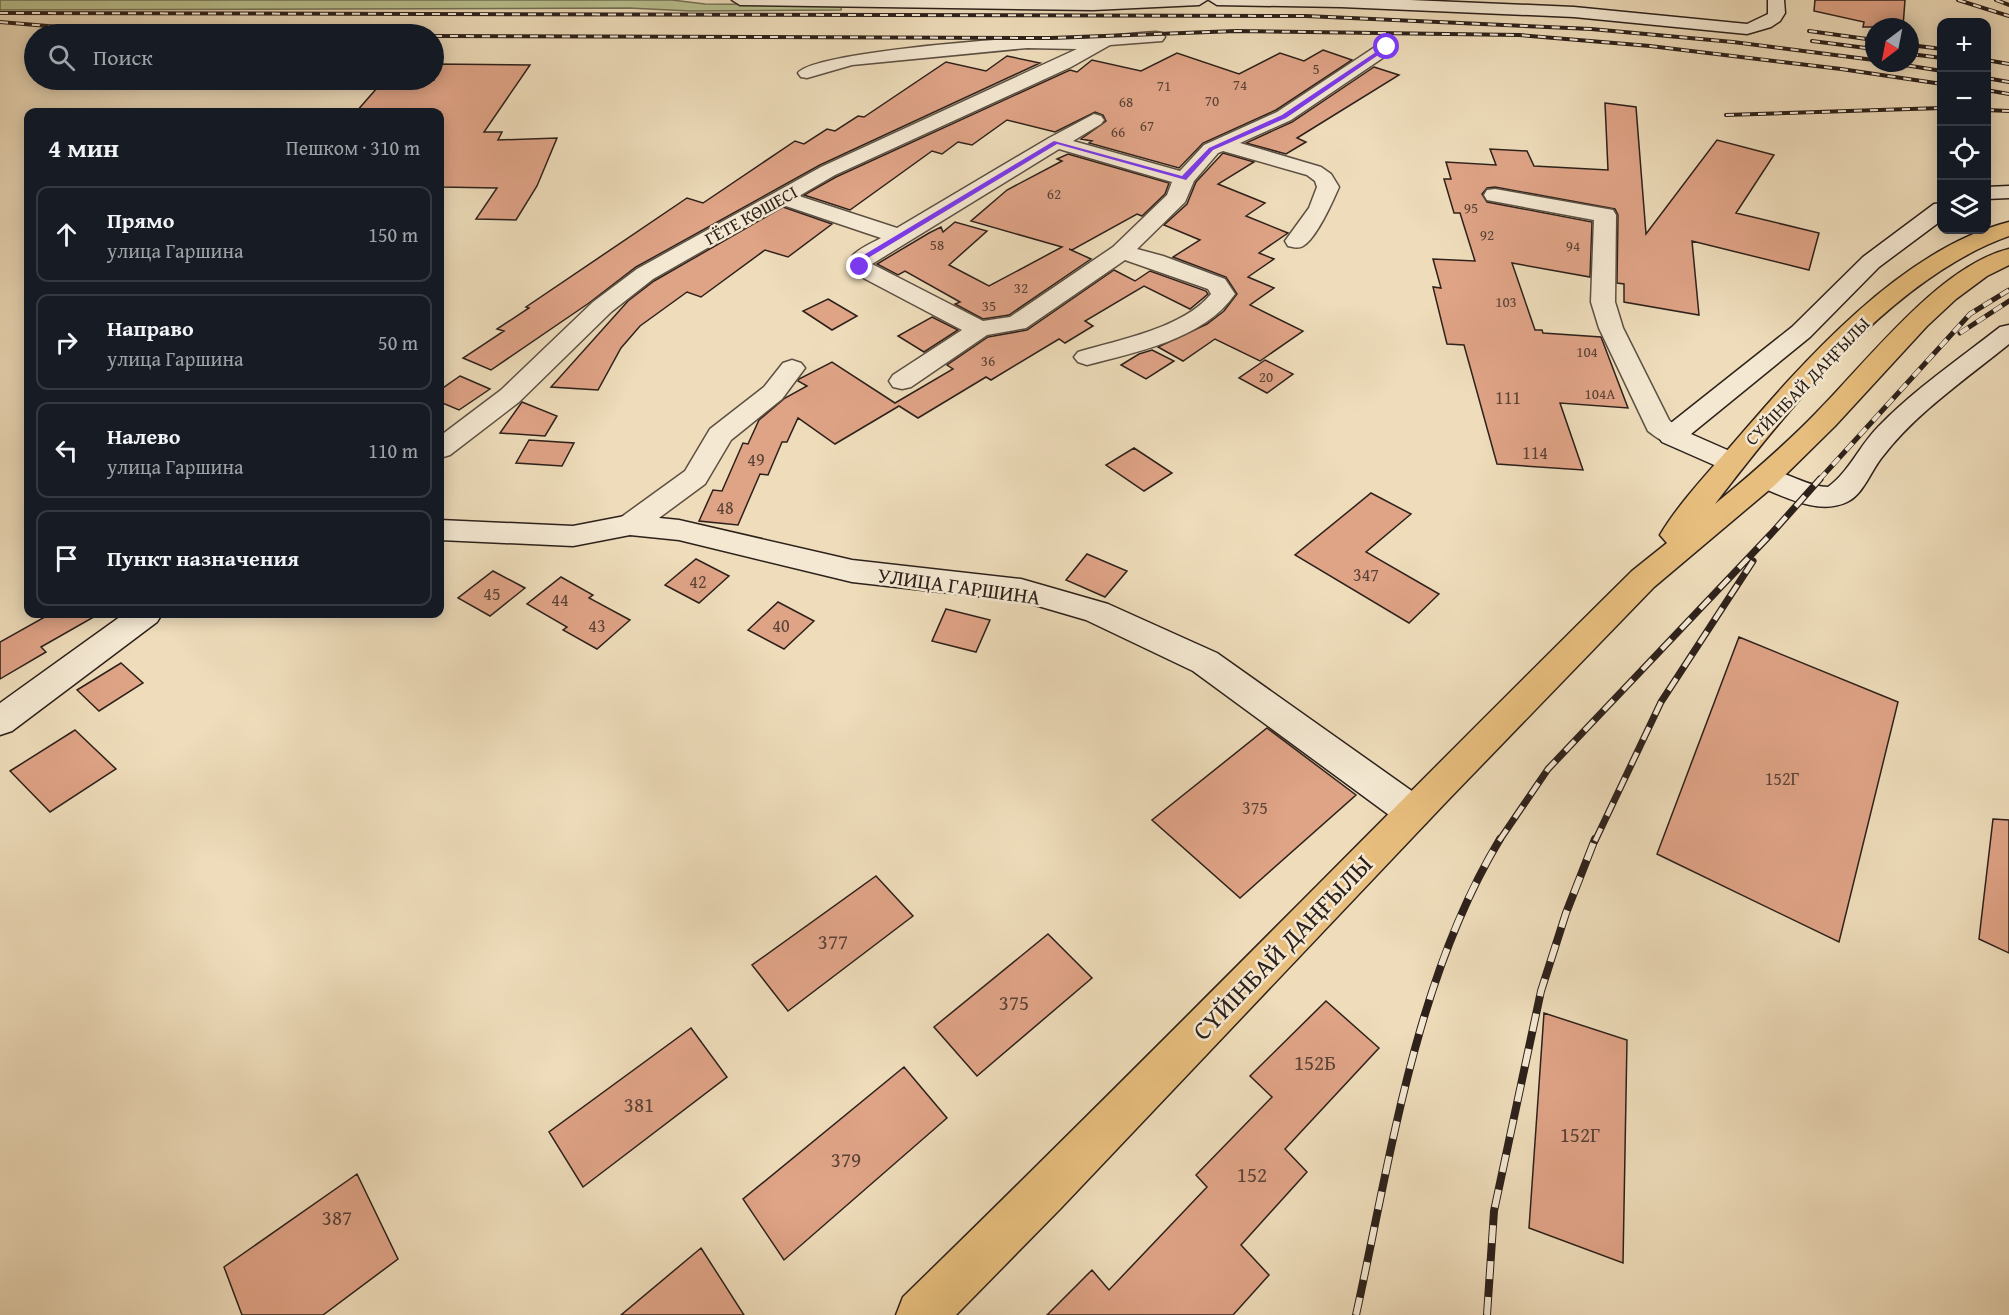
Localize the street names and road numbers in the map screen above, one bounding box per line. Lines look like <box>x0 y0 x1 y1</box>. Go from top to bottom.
street label: ГЁТЕ КӨШЕСІ <box>700 178 802 252</box>
street label: СҮЙІНБАЙ ДАҢҒЫЛЫ <box>1738 310 1876 451</box>
street label: УЛИЦА ГАРШИНА <box>876 559 1043 613</box>
street label: СҮЙІНБАЙ ДАҢҒЫЛЫ <box>1183 845 1381 1049</box>

